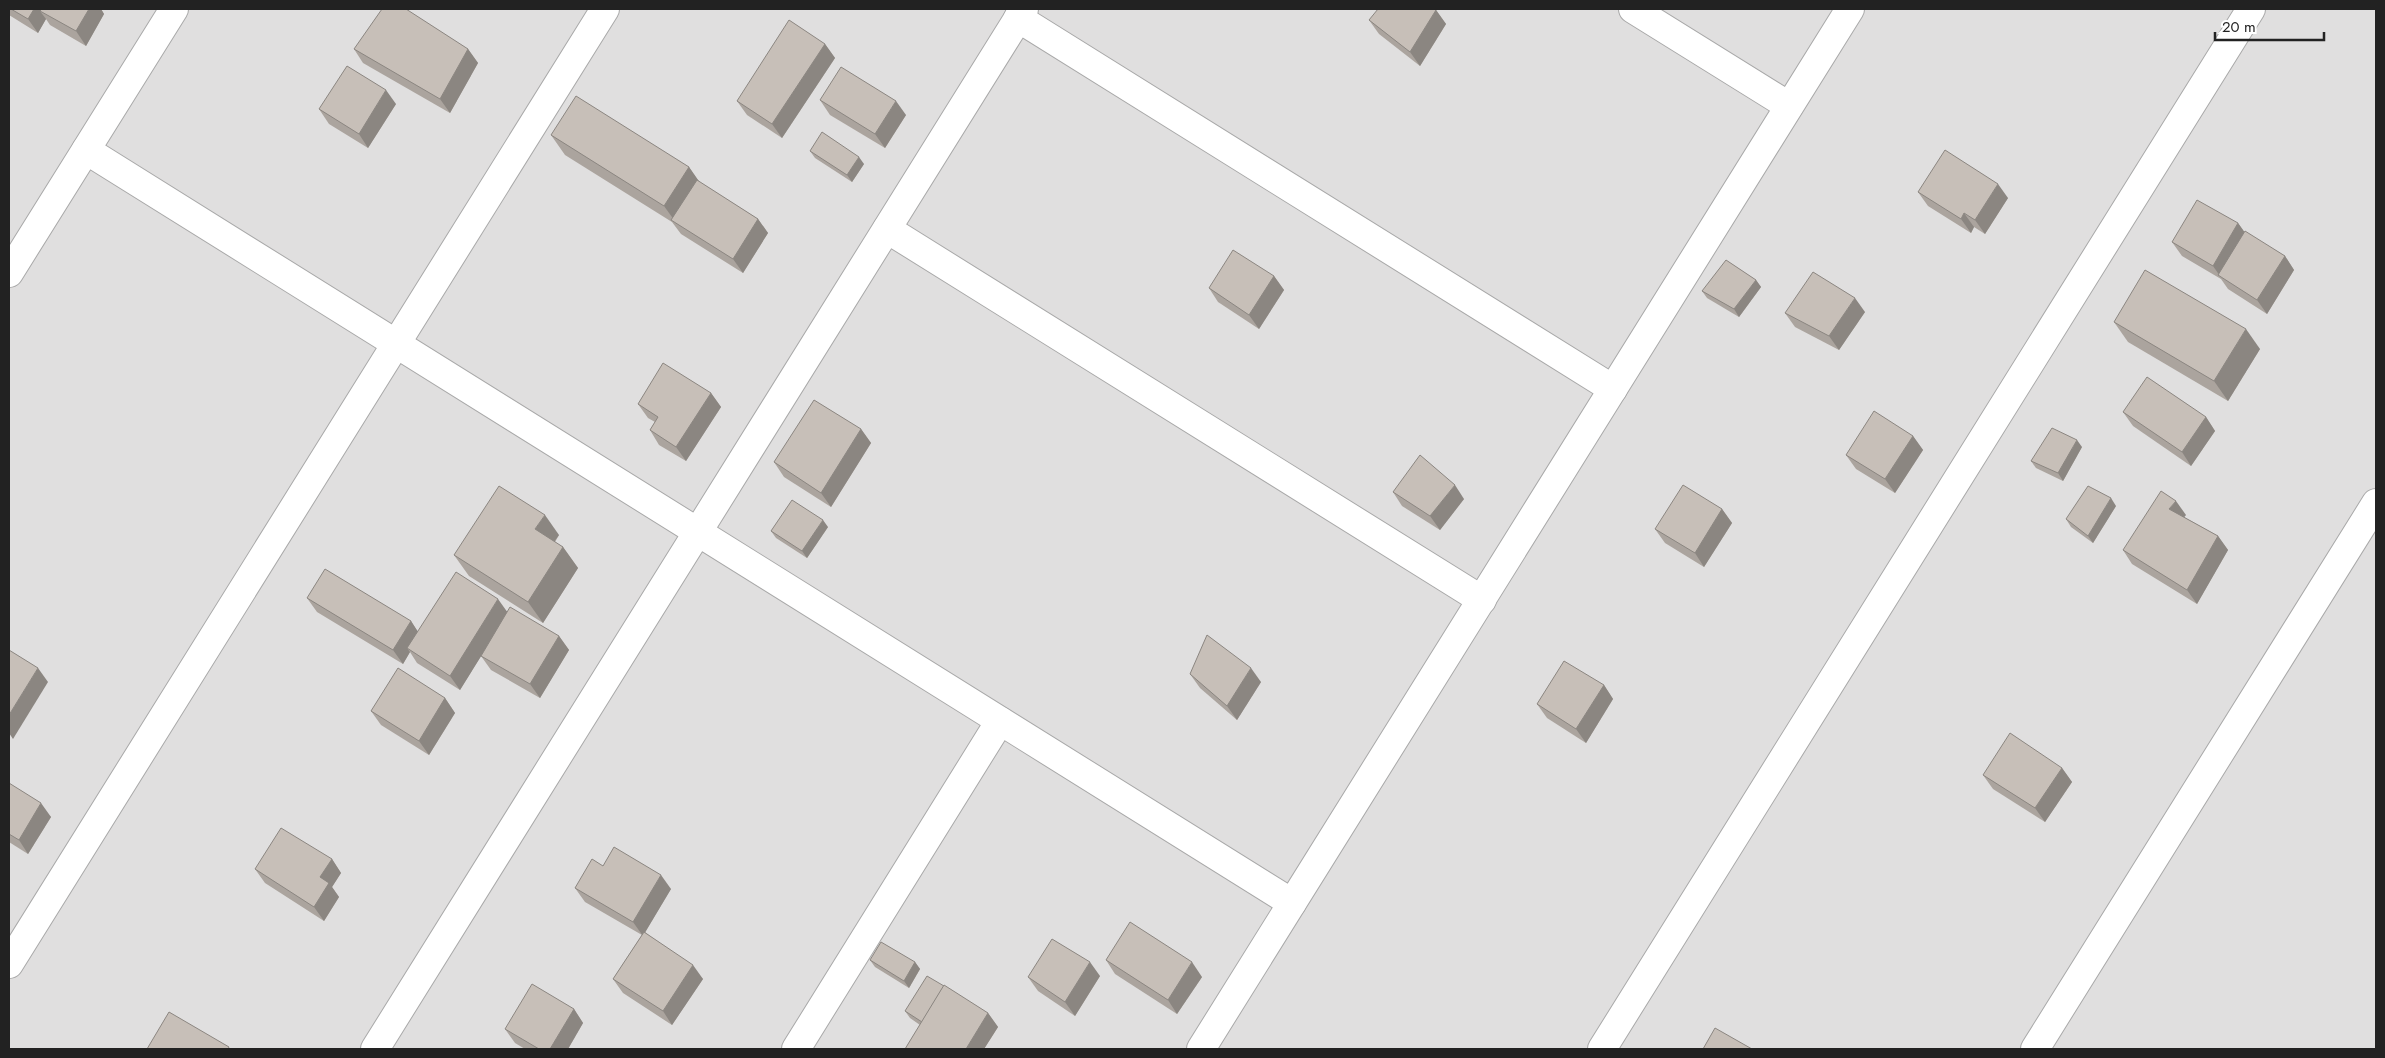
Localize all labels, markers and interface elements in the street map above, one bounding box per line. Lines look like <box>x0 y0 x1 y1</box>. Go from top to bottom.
scale bar <box>2215 10 2324 42</box>
text: 20 m <box>2222 16 2256 38</box>

